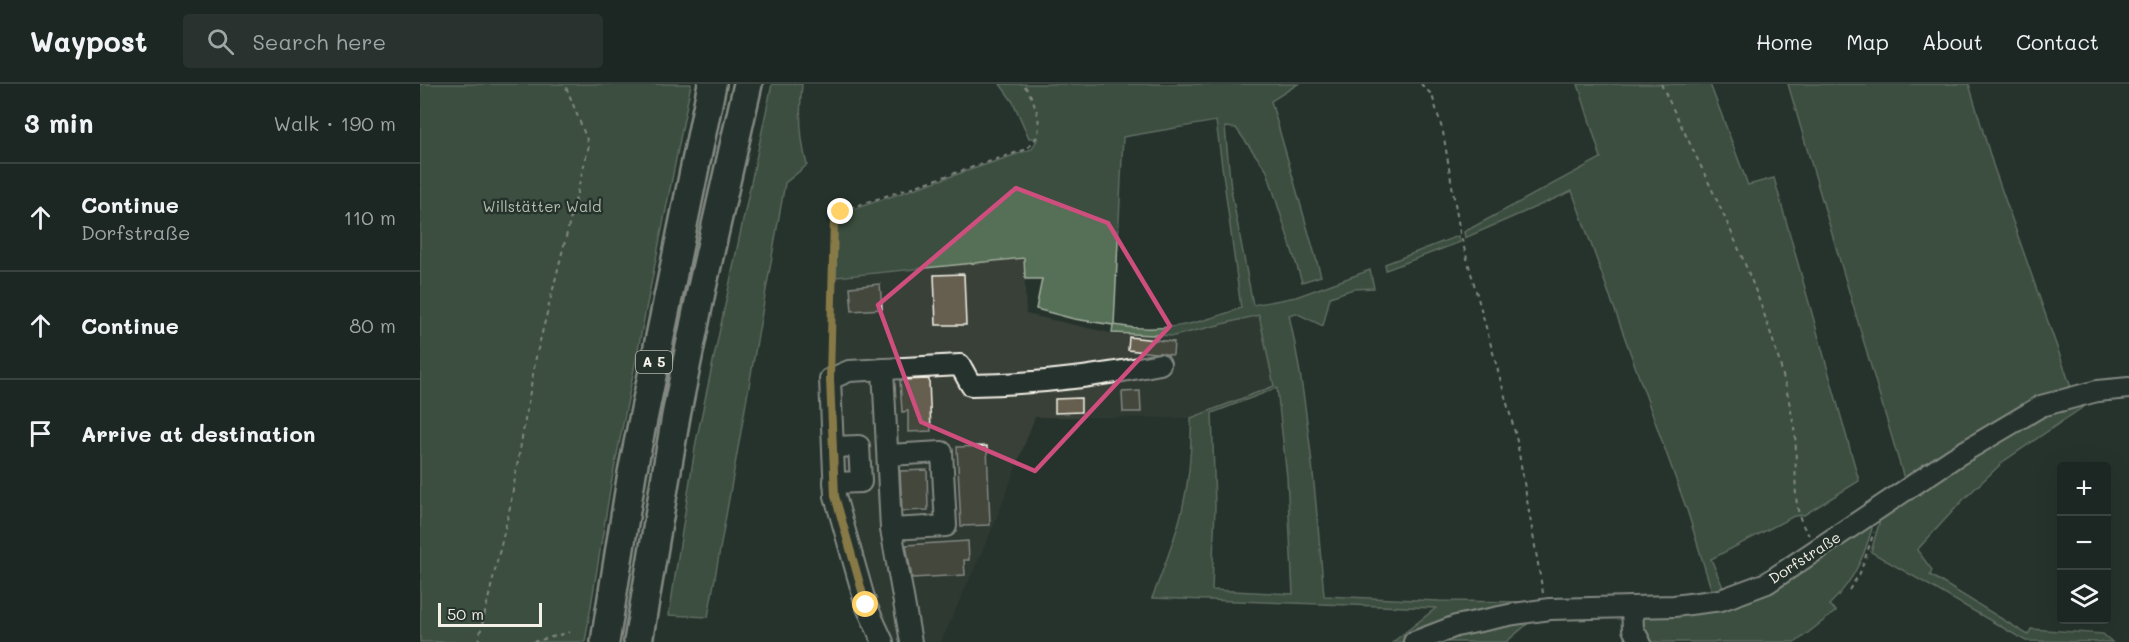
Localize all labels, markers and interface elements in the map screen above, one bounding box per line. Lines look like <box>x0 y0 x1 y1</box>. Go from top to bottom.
search box <box>183 14 603 68</box>
text: Waypost <box>30 23 147 59</box>
icon: search <box>204 25 237 58</box>
text: Search here <box>252 27 386 56</box>
text: Home <box>1756 28 1813 55</box>
text: Map <box>1846 28 1889 55</box>
text: About <box>1922 28 1983 55</box>
text: Contact <box>2016 28 2099 55</box>
text: 3 min <box>24 106 93 140</box>
text: Walk · 190 m <box>273 110 396 136</box>
text: Continue <box>81 190 179 219</box>
park label: Willstätter Wald <box>482 196 602 216</box>
route end <box>827 198 853 224</box>
icon: ahead <box>24 201 57 234</box>
text: 110 m <box>343 204 396 230</box>
text: Dorfstraße <box>81 219 191 245</box>
icon: ahead <box>24 309 57 342</box>
text: Continue <box>81 311 179 340</box>
text: 80 m <box>349 312 396 338</box>
road number: A 5 <box>636 351 672 373</box>
icon: arrive <box>24 417 57 450</box>
text: Arrive at destination <box>81 419 316 448</box>
map controls <box>2057 462 2111 624</box>
button: + <box>2057 462 2111 516</box>
button: − <box>2057 516 2111 570</box>
street label: Dorfstraße <box>1765 526 1844 588</box>
button: layers <box>2057 570 2111 624</box>
route start <box>852 591 878 617</box>
scale bar <box>438 600 542 628</box>
text: 50 m <box>447 603 484 624</box>

